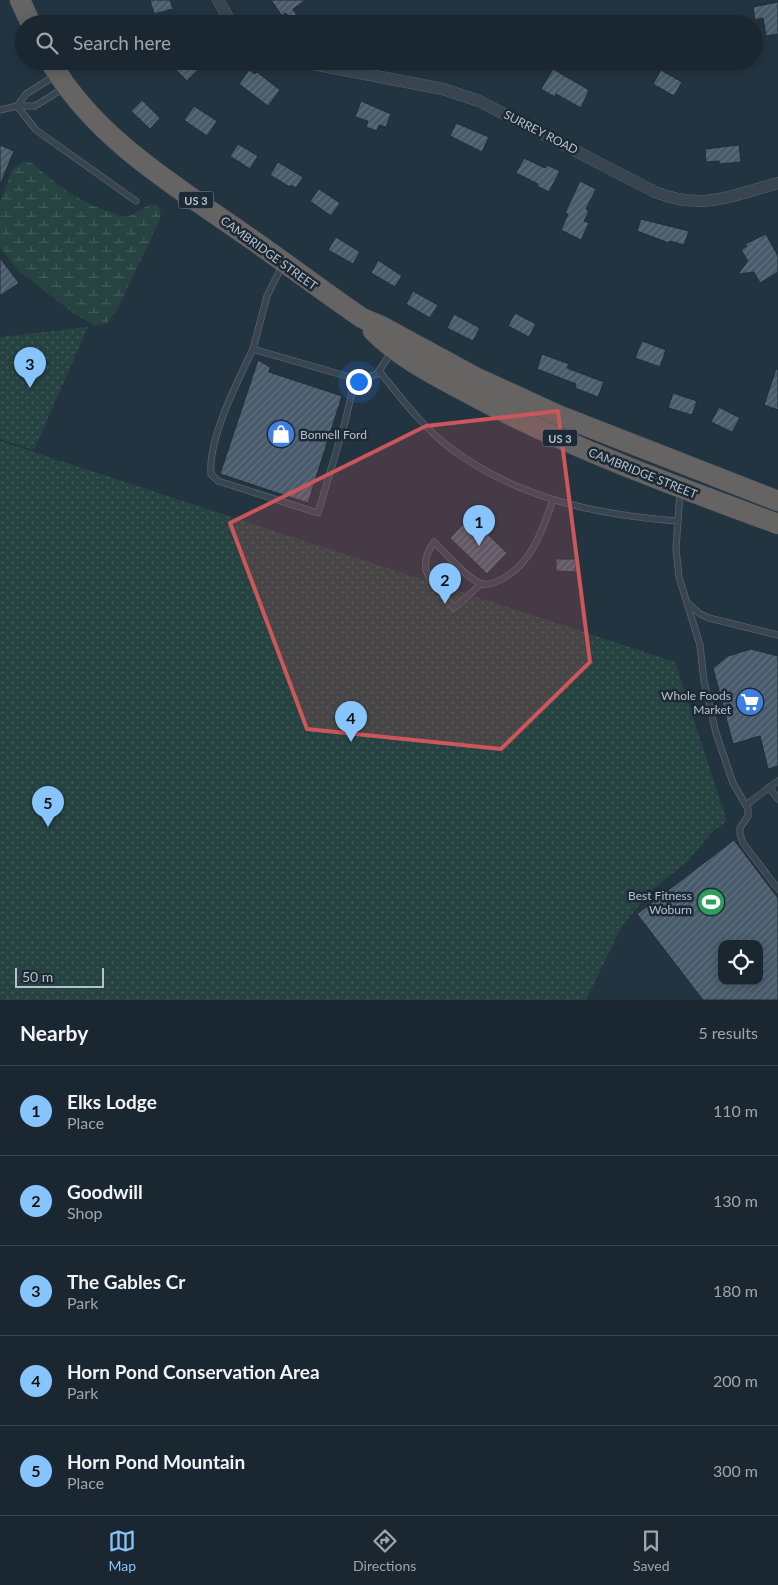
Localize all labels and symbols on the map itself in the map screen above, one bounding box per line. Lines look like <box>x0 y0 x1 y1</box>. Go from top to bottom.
street label: SURREY ROAD <box>501 107 581 157</box>
road number: US 3 <box>178 192 214 208</box>
street label: CAMBRIDGE STREET <box>218 213 320 293</box>
pin: 3 <box>14 347 46 388</box>
your location <box>346 369 372 395</box>
shop icon: Bonnell Ford <box>266 419 296 449</box>
place label: Bonnell Ford <box>300 427 367 442</box>
road number: US 3 <box>542 429 578 446</box>
street label: CAMBRIDGE STREET <box>586 444 700 502</box>
pin: 1 <box>463 505 495 546</box>
pin: 2 <box>429 563 461 604</box>
supermarket icon: Whole Foods Market <box>735 687 765 717</box>
place label: Whole Foods Market <box>661 688 732 717</box>
pin: 4 <box>335 701 367 742</box>
pin: 5 <box>32 786 64 827</box>
sports icon: Best Fitness Woburn <box>696 887 726 917</box>
place label: Best Fitness Woburn <box>628 888 692 917</box>
scale bar <box>15 965 104 988</box>

